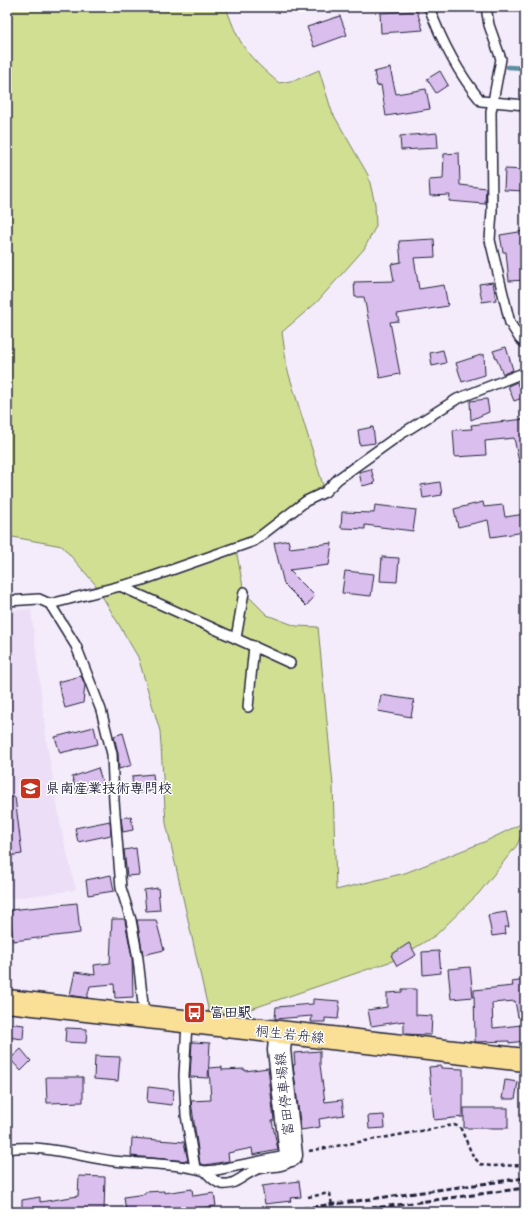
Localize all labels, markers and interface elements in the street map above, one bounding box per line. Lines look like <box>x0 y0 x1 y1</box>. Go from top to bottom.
school or university icon: 県南産業技術専門校 <box>18 775 44 801</box>
place label: 県南産業技術専門校 <box>46 780 172 800</box>
bus stop icon: 富田駅 <box>181 999 207 1025</box>
place label: 富田駅 <box>210 1004 252 1024</box>
street label: 桐生岩舟線 <box>254 1022 326 1050</box>
street label: 富田停車場線 <box>272 1051 300 1137</box>

